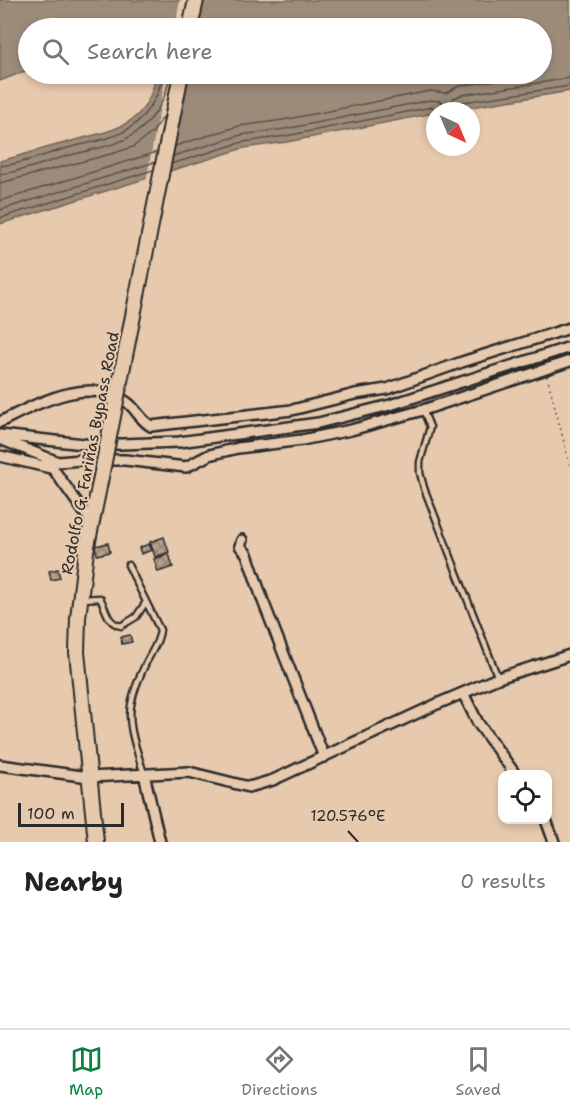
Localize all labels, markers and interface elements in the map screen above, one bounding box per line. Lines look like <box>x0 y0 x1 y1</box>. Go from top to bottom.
search box <box>18 18 552 84</box>
icon: search <box>39 35 72 68</box>
text: Search here <box>87 37 213 66</box>
north arrow <box>426 102 480 156</box>
street label: Rodolfo G. Fariñas Bypass Road <box>56 330 124 576</box>
map controls <box>498 770 552 824</box>
button: locate <box>498 770 552 824</box>
scale bar <box>18 800 124 828</box>
text: 100 m <box>27 803 75 824</box>
text: 120.576°E <box>310 806 386 826</box>
text: Nearby <box>24 864 123 899</box>
text: 0 results <box>460 868 546 894</box>
tab: Map <box>69 1043 103 1100</box>
tab: Directions <box>241 1043 318 1100</box>
tab: Saved <box>456 1043 501 1100</box>

